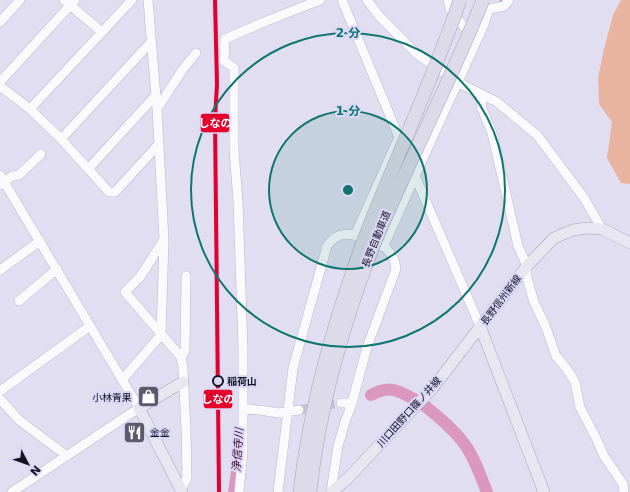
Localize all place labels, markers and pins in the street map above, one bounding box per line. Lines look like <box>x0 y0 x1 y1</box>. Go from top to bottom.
centre of rings <box>341 183 355 197</box>
marker: 稲荷山 <box>212 375 224 387</box>
place label: 稲荷山 <box>227 376 257 387</box>
shop icon: 小林青果 <box>135 384 161 410</box>
place label: 小林青果 <box>92 392 132 403</box>
restaurant icon: 金金 <box>121 419 147 445</box>
place label: 金金 <box>150 427 170 438</box>

